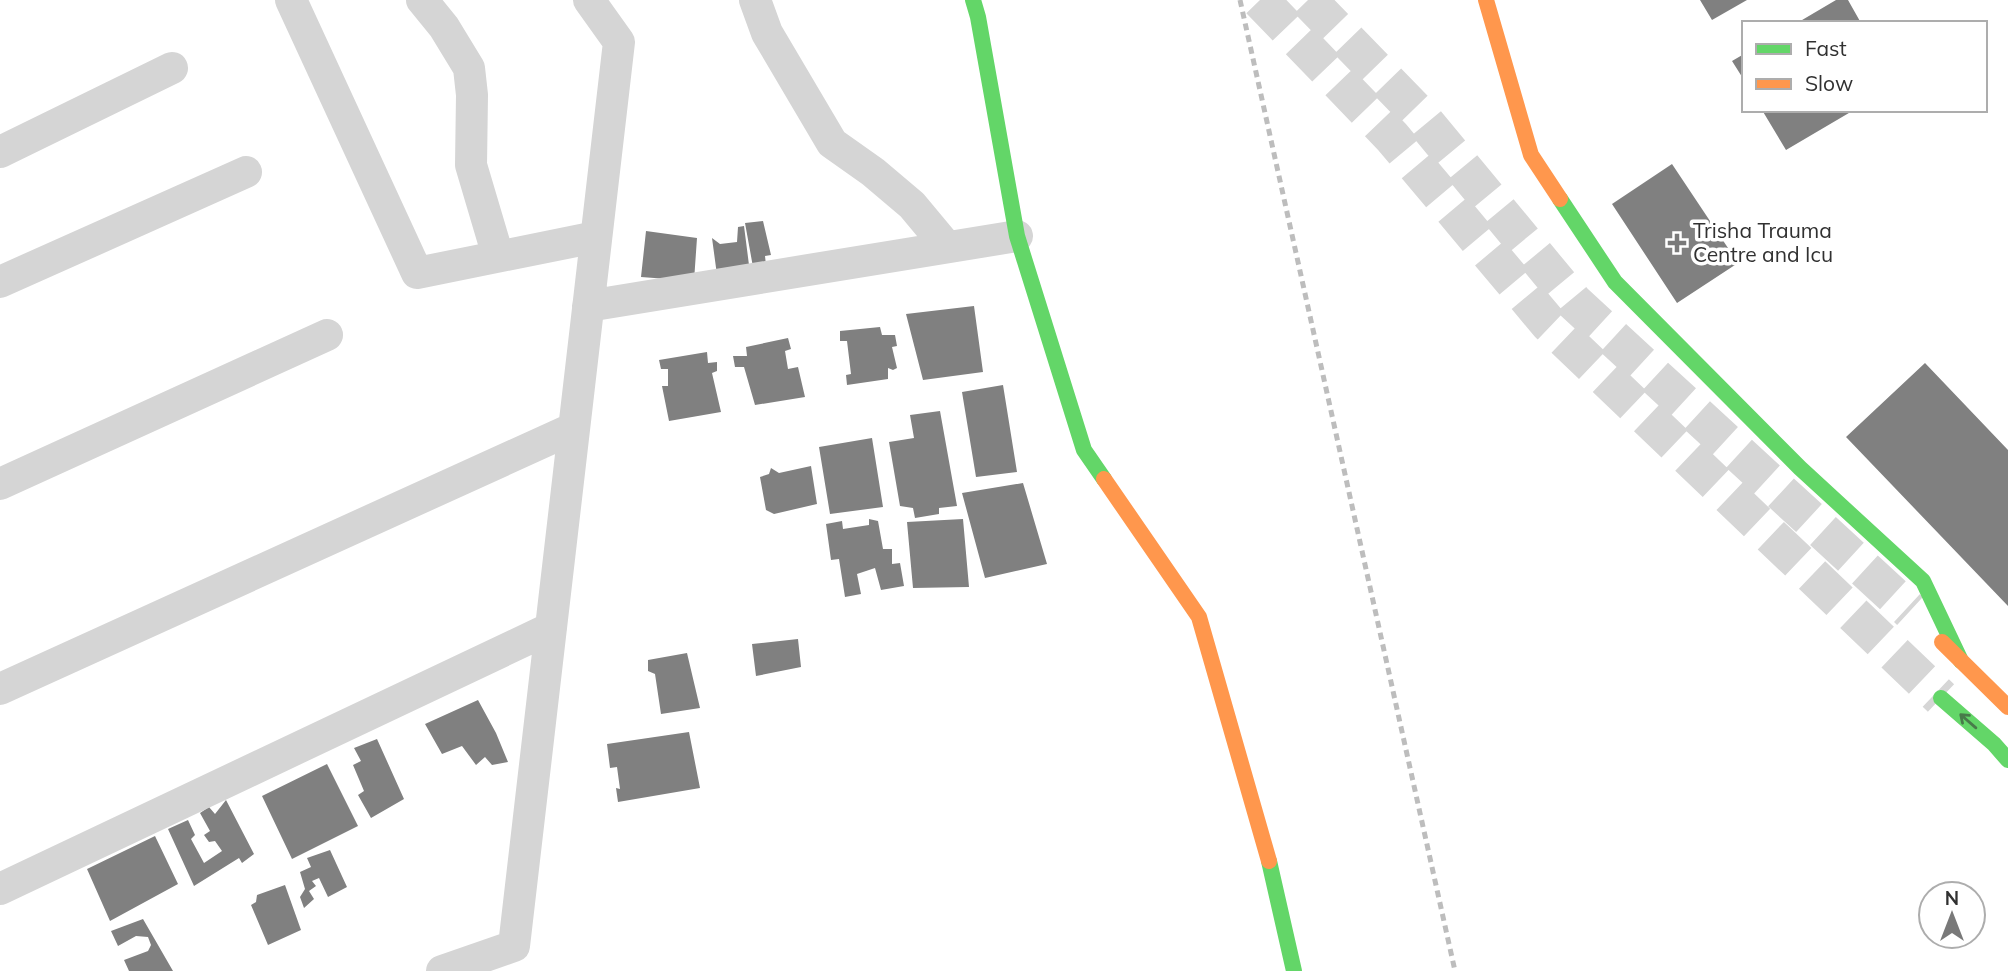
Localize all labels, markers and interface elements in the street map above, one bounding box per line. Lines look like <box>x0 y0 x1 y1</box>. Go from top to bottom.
legend <box>1742 21 1987 112</box>
text: Fast <box>1805 35 1847 61</box>
text: Slow <box>1805 70 1853 96</box>
place label: Trisha Trauma Centre and Icu <box>1693 217 1833 267</box>
marker: Trisha Trauma Centre and Icu <box>1667 233 1687 253</box>
one-way arrow <box>1959 713 1977 729</box>
north arrow <box>1917 880 1987 950</box>
text: N <box>1945 886 1959 910</box>

